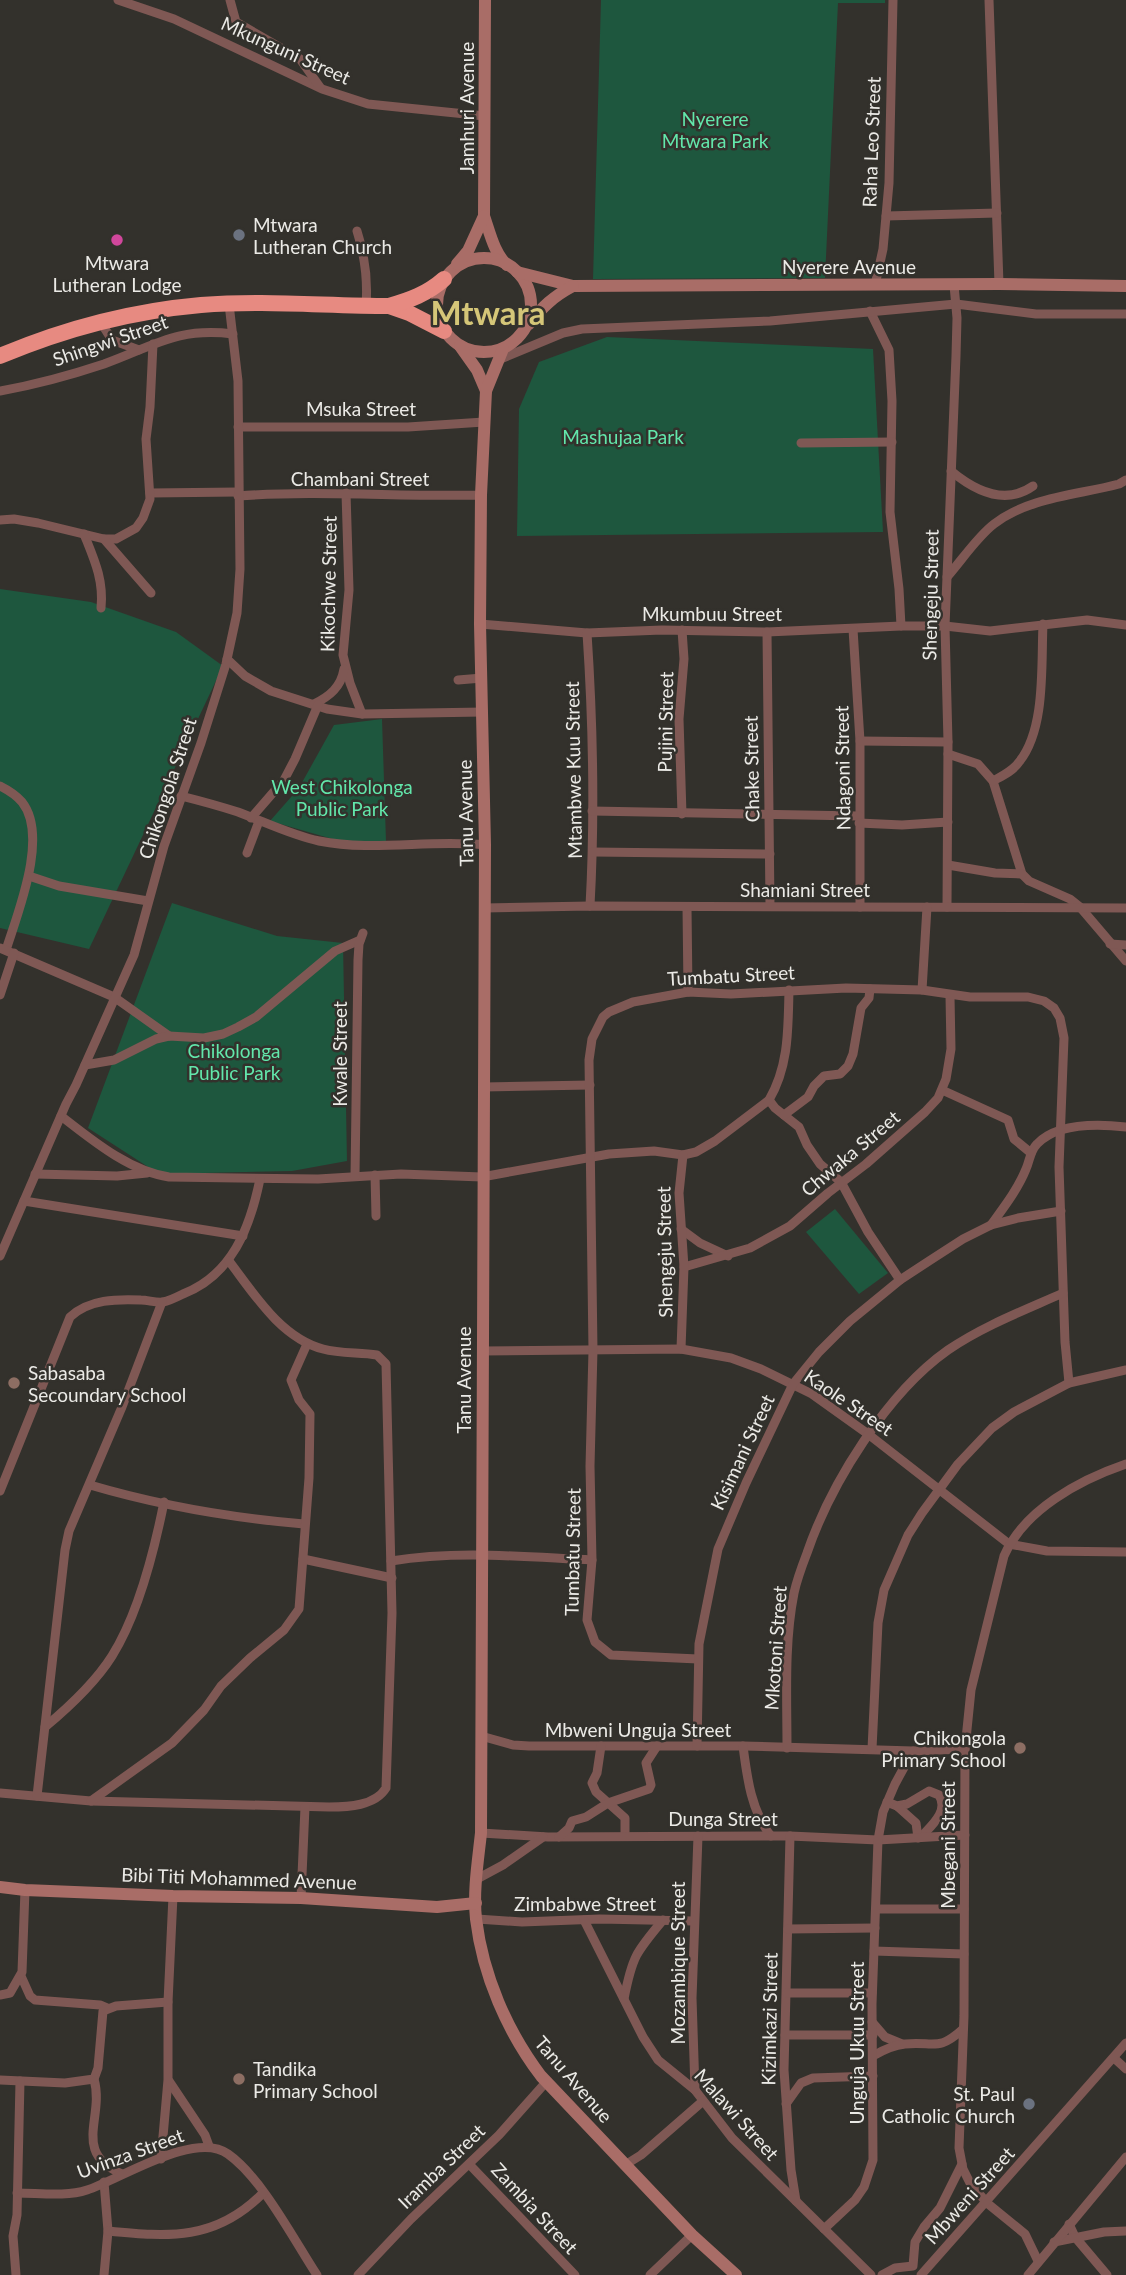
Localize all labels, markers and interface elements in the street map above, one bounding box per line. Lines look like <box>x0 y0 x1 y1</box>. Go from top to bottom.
street label: Mkunguni Street <box>218 11 354 89</box>
street label: Jamhuri Avenue <box>455 42 478 174</box>
street label: Raha Leo Street <box>857 76 885 208</box>
park label: Nyerere Mtwara Park <box>662 107 769 152</box>
place label: Mtwara Lutheran Church <box>253 213 392 258</box>
marker: Mtwara Lutheran Church <box>231 227 247 243</box>
marker: Mtwara Lutheran Lodge <box>109 232 125 248</box>
place label: Mtwara Lutheran Lodge <box>52 251 182 296</box>
street label: Nyerere Avenue <box>782 255 916 278</box>
district label: Mtwara <box>431 292 545 332</box>
street label: Shingwi Street <box>49 310 171 370</box>
street label: Msuka Street <box>306 397 416 420</box>
park label: Mashujaa Park <box>562 425 684 448</box>
street label: Chambani Street <box>291 467 429 490</box>
street label: Kikochwe Street <box>315 515 341 652</box>
street label: Shengeju Street <box>917 529 943 661</box>
street label: Mkumbuu Street <box>642 602 782 625</box>
street label: Pujini Street <box>653 671 677 773</box>
street label: Mtambwe Kuu Street <box>560 681 586 859</box>
street label: Ndagoni Street <box>829 705 855 831</box>
street label: Chikongola Street <box>133 714 201 862</box>
street label: Chake Street <box>739 715 763 823</box>
street label: Tanu Avenue <box>453 759 477 867</box>
park label: West Chikolonga Public Park <box>271 775 413 820</box>
street label: Shamiani Street <box>740 878 870 901</box>
street label: Tumbatu Street <box>667 960 796 990</box>
street label: Kwale Street <box>328 1001 351 1107</box>
park label: Chikolonga Public Park <box>188 1039 281 1084</box>
street label: Chwaka Street <box>796 1105 904 1201</box>
street label: Shengeju Street <box>651 1186 677 1318</box>
street label: Tanu Avenue <box>452 1327 475 1433</box>
place label: Sabasaba Secoundary School <box>28 1361 186 1406</box>
street label: Kaole Street <box>800 1364 898 1440</box>
marker: Sabasaba Secoundary School <box>6 1375 22 1391</box>
street label: Kisimani Street <box>705 1390 779 1514</box>
street label: Tumbatu Street <box>559 1488 585 1616</box>
street label: Mkotoni Street <box>759 1585 791 1711</box>
street label: Mbweni Unguja Street <box>545 1718 731 1741</box>
place label: Chikongola Primary School <box>881 1726 1006 1771</box>
marker: Chikongola Primary School <box>1012 1740 1028 1756</box>
street label: Mbegani Street <box>936 1781 959 1909</box>
street label: Dunga Street <box>668 1807 778 1830</box>
street label: Bibi Titi Mohammed Avenue <box>121 1862 357 1894</box>
street label: Mozambique Street <box>666 1881 689 2044</box>
street label: Zimbabwe Street <box>514 1892 656 1915</box>
street label: Kizimkazi Street <box>756 1952 782 2086</box>
street label: Unguja Ukuu Street <box>845 1961 868 2125</box>
street label: Tanu Avenue <box>530 2031 618 2127</box>
place label: Tandika Primary School <box>253 2057 378 2102</box>
street label: Malawi Street <box>690 2064 784 2165</box>
marker: Tandika Primary School <box>231 2071 247 2087</box>
place label: St. Paul Catholic Church <box>882 2082 1015 2127</box>
marker: St. Paul Catholic Church <box>1021 2096 1037 2112</box>
street label: Iramba Street <box>393 2119 489 2213</box>
street label: Uvinza Street <box>74 2123 187 2183</box>
street label: Mbweni Street <box>919 2141 1019 2248</box>
street label: Zambia Street <box>487 2158 583 2258</box>

